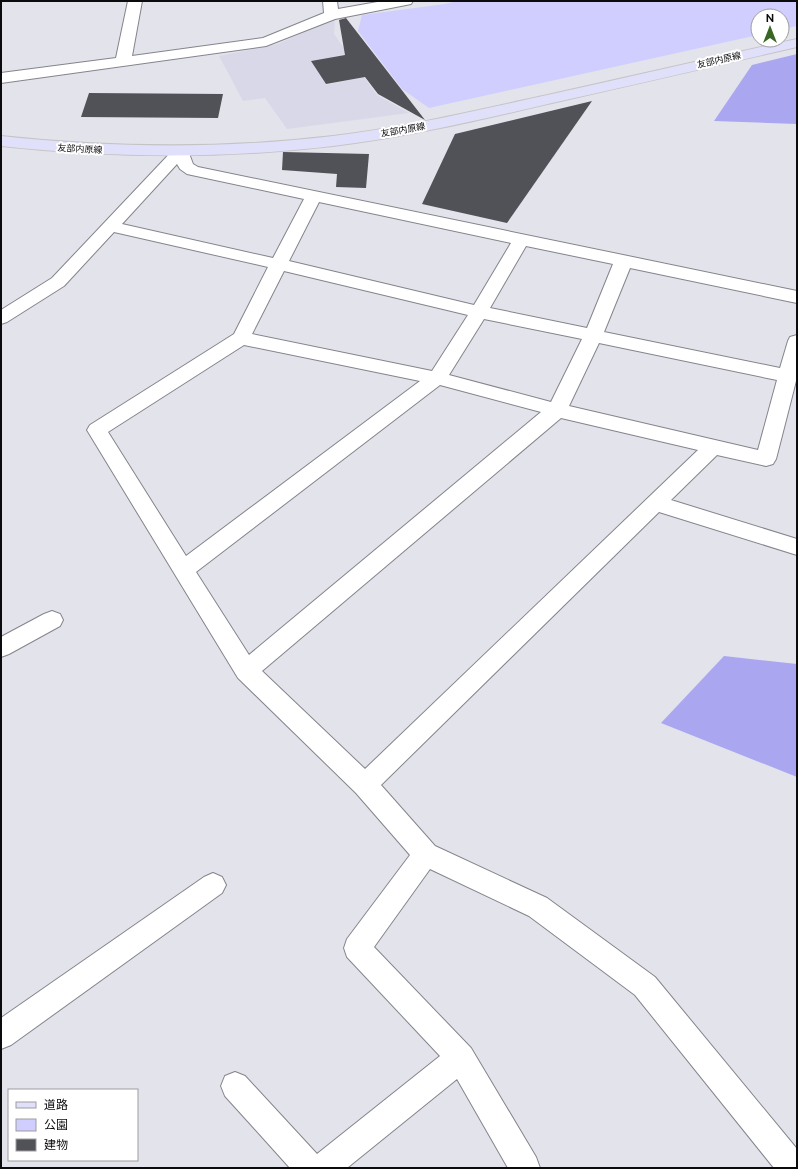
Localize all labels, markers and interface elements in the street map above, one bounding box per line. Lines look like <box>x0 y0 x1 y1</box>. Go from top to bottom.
north arrow <box>750 8 790 48</box>
text: N <box>766 12 774 25</box>
street label: 友部内原線 <box>696 50 743 70</box>
street label: 友部内原線 <box>380 121 427 139</box>
street label: 友部内原線 <box>57 143 104 155</box>
legend <box>8 1089 138 1161</box>
text: 道路 <box>44 1098 68 1112</box>
text: 公園 <box>44 1118 68 1132</box>
text: 建物 <box>44 1138 68 1152</box>

